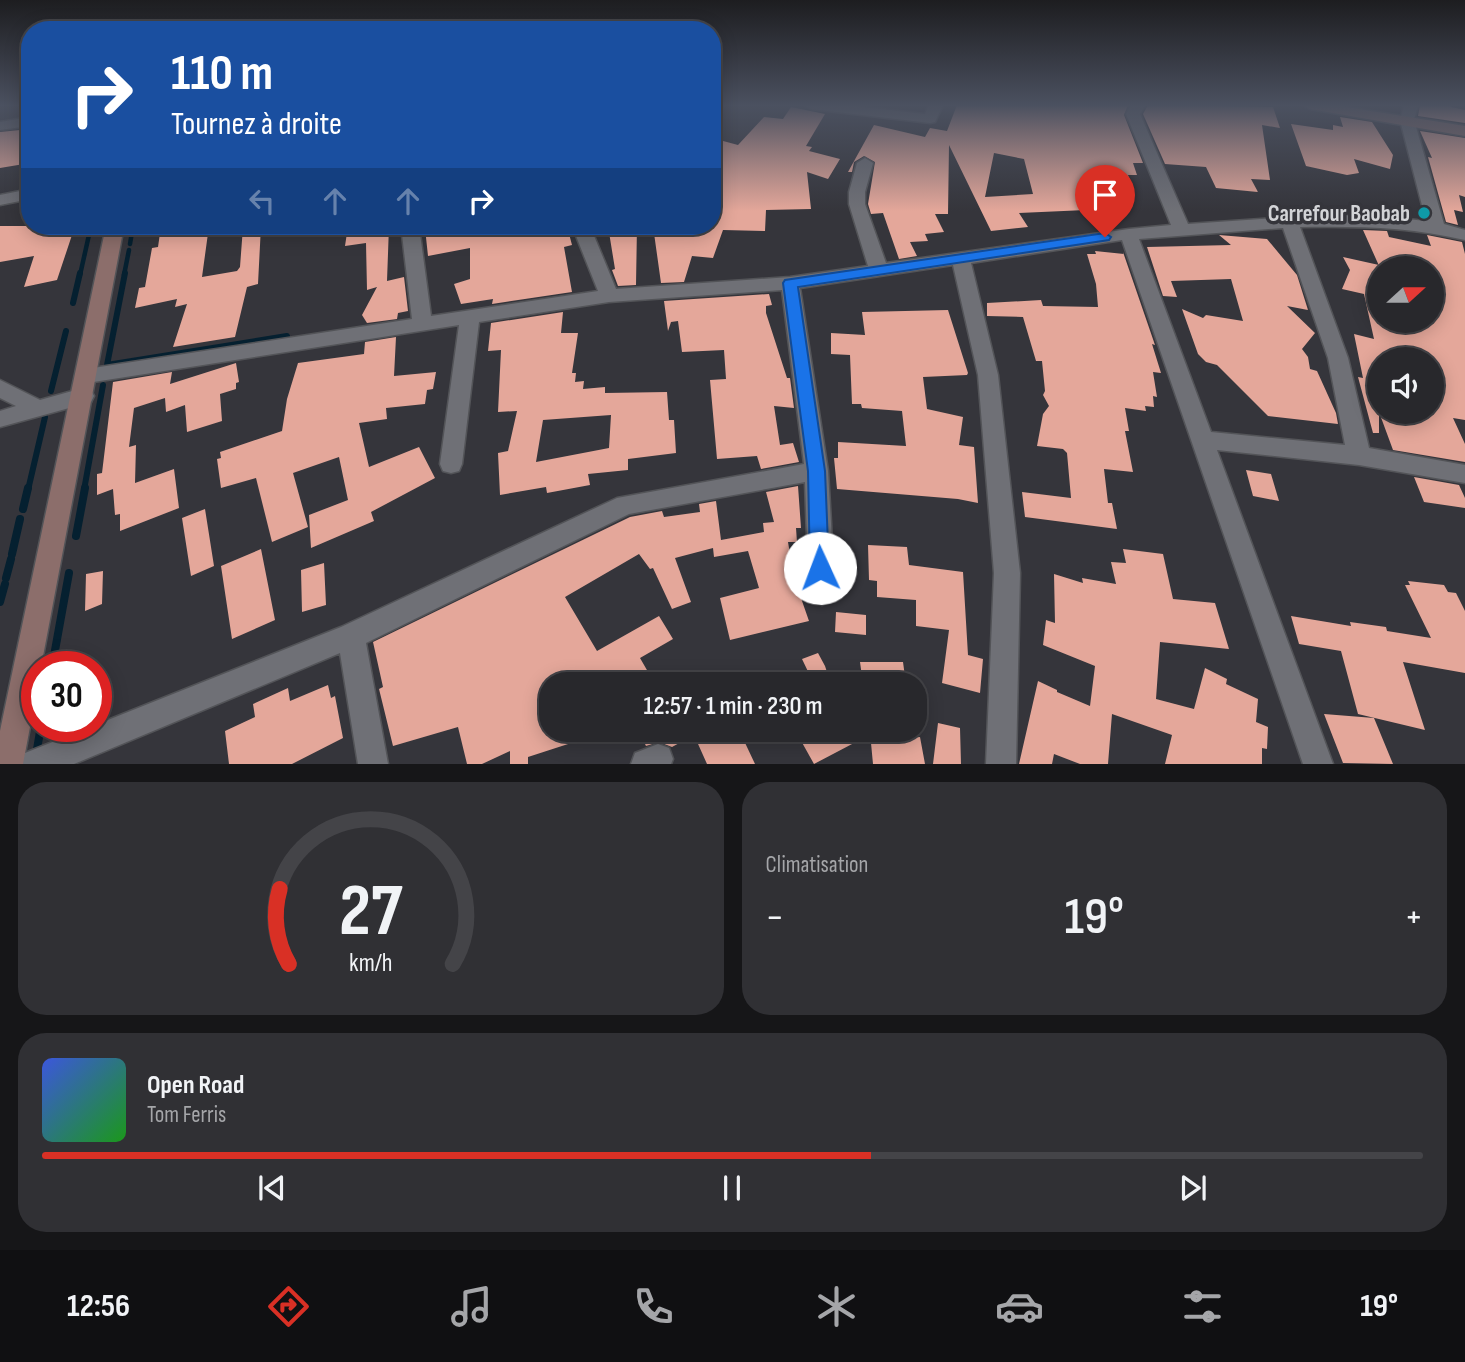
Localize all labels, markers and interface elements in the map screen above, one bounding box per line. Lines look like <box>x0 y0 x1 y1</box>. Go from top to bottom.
text: 110 m <box>171 45 273 104</box>
icon: right <box>56 49 147 140</box>
text: Tournez à droite <box>171 105 342 144</box>
pin <box>1075 165 1135 237</box>
icon: arrive <box>1086 176 1124 214</box>
icon: left <box>243 182 281 220</box>
icon: ahead <box>316 182 354 220</box>
icon: ahead <box>389 182 427 220</box>
icon: right <box>462 182 500 220</box>
place label: Carrefour Baobab <box>1268 200 1410 228</box>
marker: Carrefour Baobab <box>1416 205 1432 221</box>
north arrow <box>1367 256 1444 332</box>
map controls <box>1367 256 1444 424</box>
button: sound <box>1367 347 1444 424</box>
position arrow <box>783 531 857 605</box>
speed limit sign: 30 <box>21 651 112 742</box>
text: 12:57 · 1 min · 230 m <box>643 691 823 722</box>
text: Climatisation <box>766 851 868 879</box>
text: 27 <box>339 869 403 957</box>
text: 19° <box>1065 886 1124 949</box>
text: − <box>766 895 784 940</box>
text: + <box>1404 895 1423 940</box>
text: km/h <box>349 948 392 979</box>
text: Open Road <box>147 1070 244 1101</box>
text: Tom Ferris <box>147 1101 226 1129</box>
icon: previous <box>253 1169 291 1207</box>
icon: pause <box>713 1169 751 1207</box>
icon: next <box>1174 1169 1212 1207</box>
icon: directions <box>264 1282 313 1331</box>
icon: music <box>447 1282 496 1331</box>
icon: phone <box>629 1282 678 1331</box>
icon: climate <box>812 1282 861 1331</box>
icon: car <box>995 1282 1044 1331</box>
icon: filters <box>1178 1282 1227 1331</box>
text: 12:56 <box>67 1287 130 1326</box>
text: 19° <box>1360 1287 1398 1326</box>

